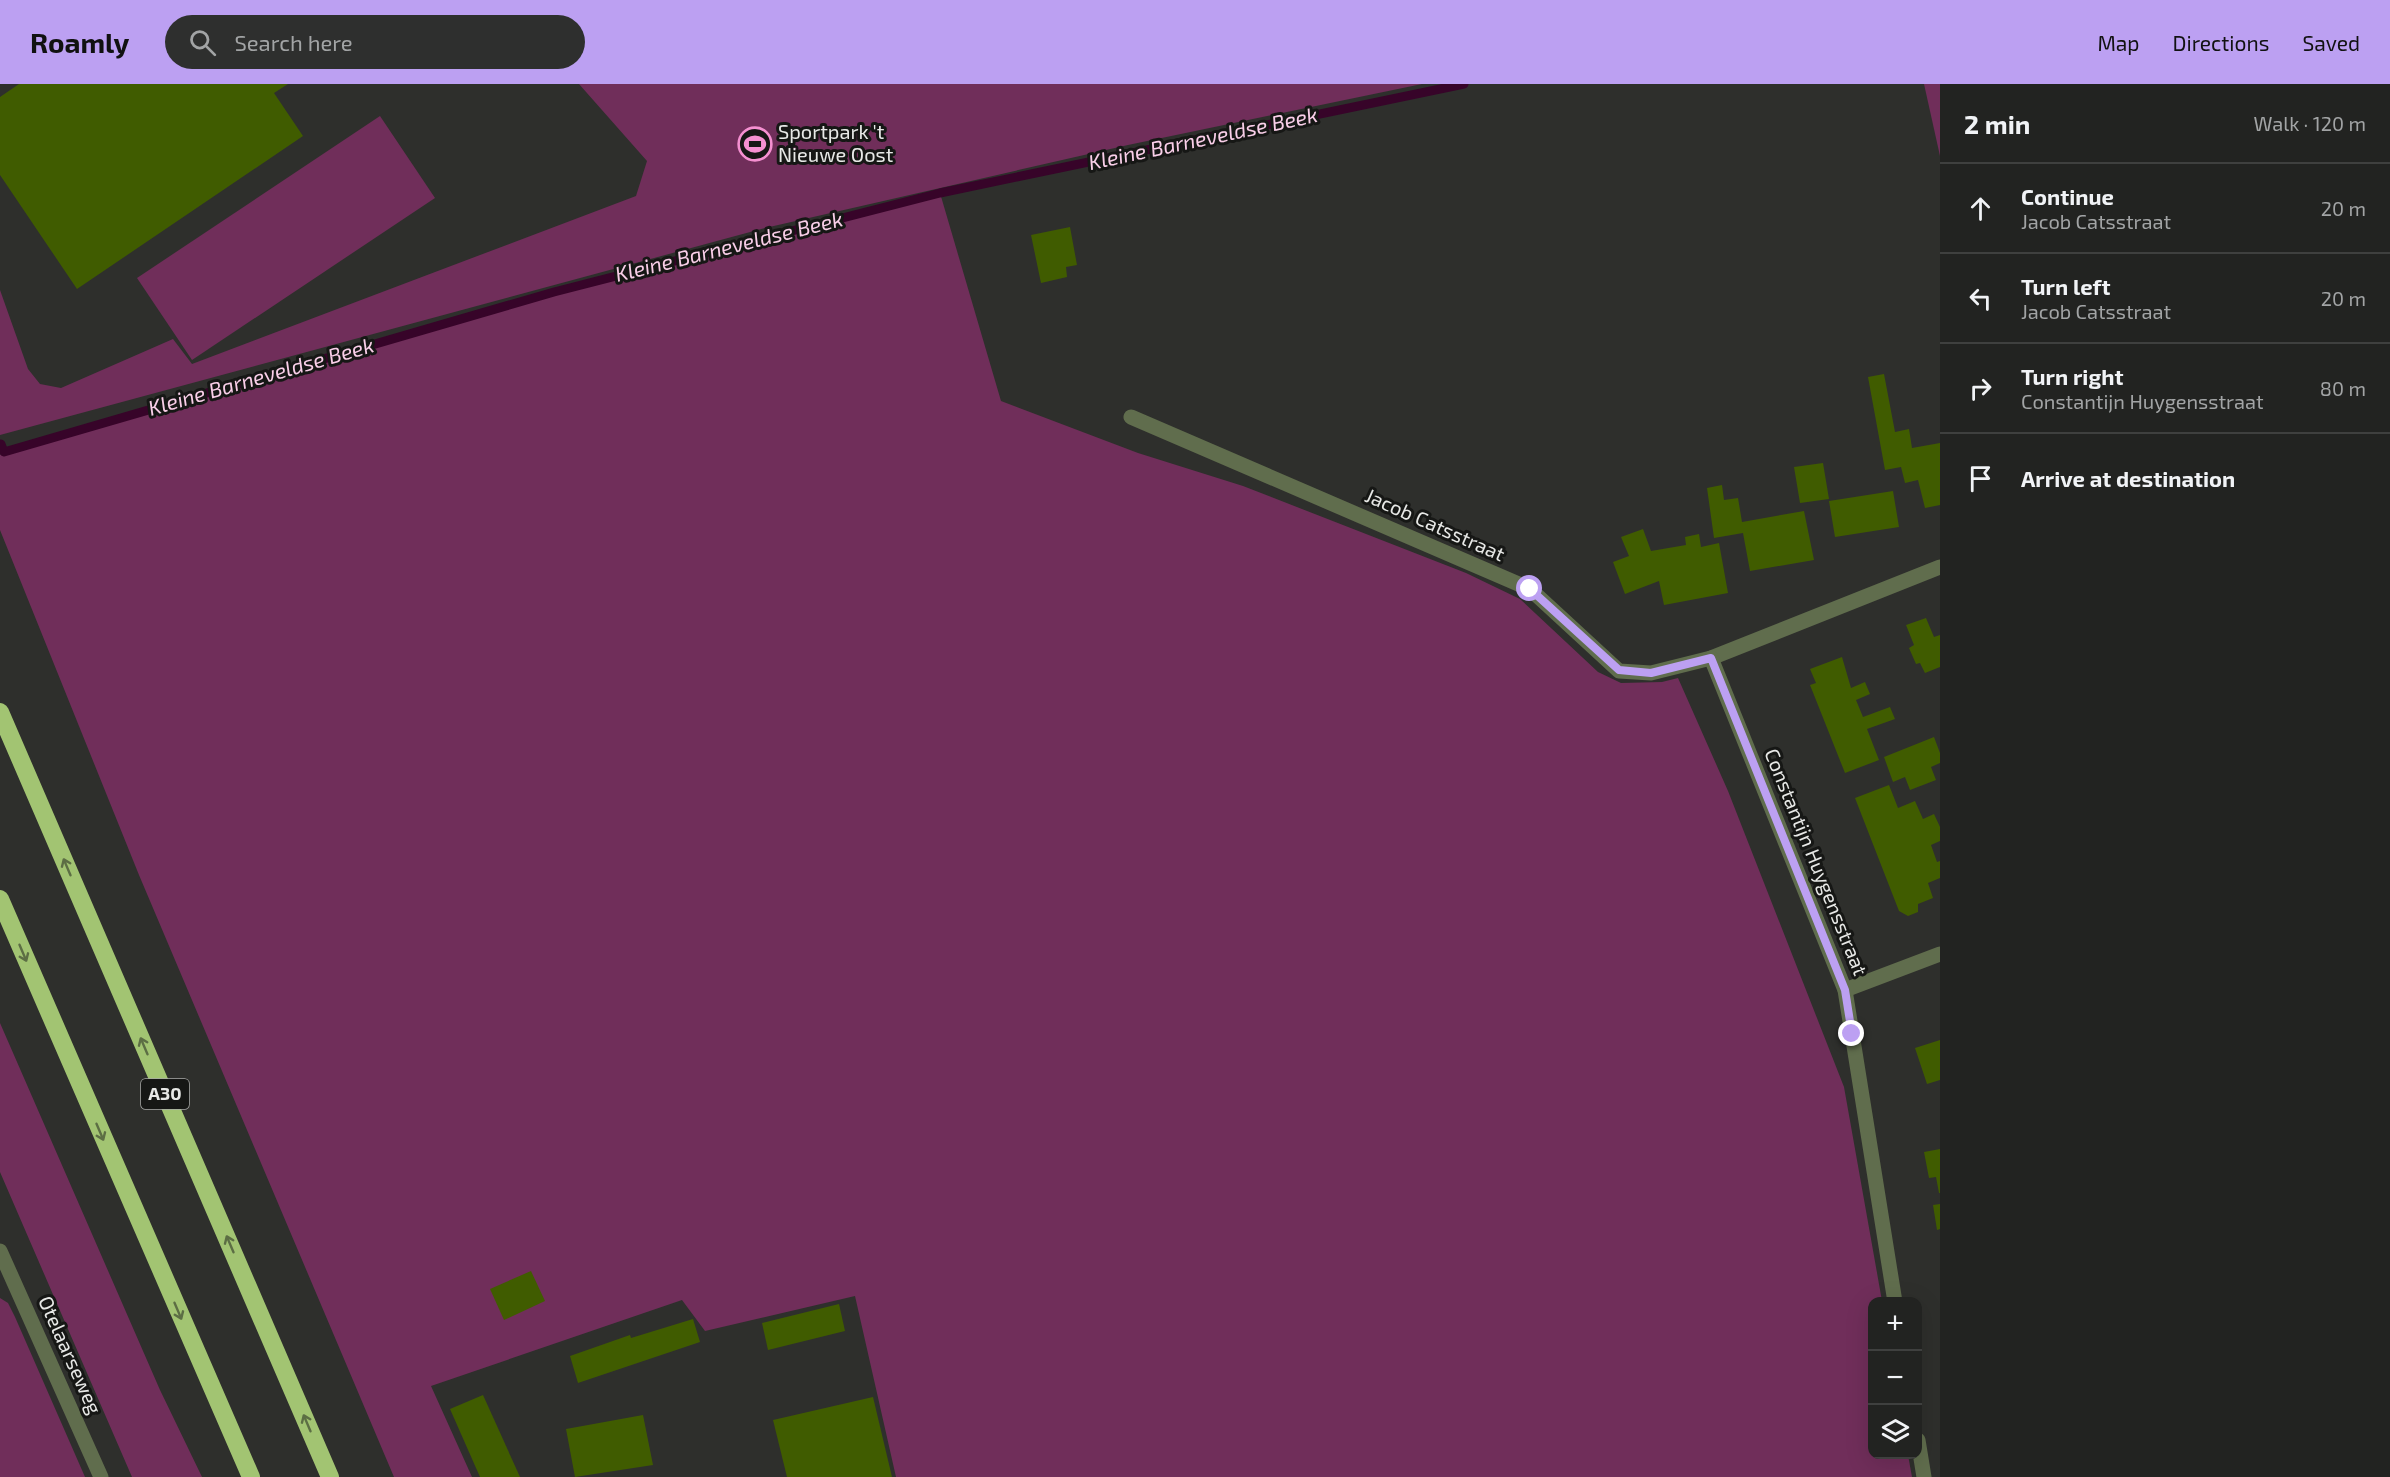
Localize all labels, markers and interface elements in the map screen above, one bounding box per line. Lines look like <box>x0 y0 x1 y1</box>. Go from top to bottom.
search box <box>165 15 585 69</box>
text: Roamly <box>30 25 129 59</box>
icon: search <box>186 26 219 59</box>
text: Search here <box>234 29 353 55</box>
text: Map <box>2097 30 2140 55</box>
text: Directions <box>2173 30 2269 55</box>
text: Saved <box>2302 30 2360 55</box>
water label: Kleine Barneveldse Beek <box>1086 101 1320 174</box>
text: 2 min <box>1964 108 2030 139</box>
text: Walk · 120 m <box>2254 111 2366 135</box>
place label: Sportpark 't Nieuwe Oost <box>778 119 894 166</box>
sports icon: Sportpark 't Nieuwe Oost <box>737 126 773 162</box>
text: Continue <box>2021 183 2114 209</box>
icon: ahead <box>1964 192 1997 225</box>
text: 20 m <box>2321 196 2366 220</box>
water label: Kleine Barneveldse Beek <box>612 205 845 286</box>
text: Jacob Catsstraat <box>2021 209 2171 233</box>
text: Turn left <box>2021 273 2110 299</box>
icon: left <box>1964 282 1997 315</box>
text: 20 m <box>2321 286 2366 310</box>
text: Jacob Catsstraat <box>2021 299 2171 323</box>
water label: Kleine Barneveldse Beek <box>145 331 376 420</box>
text: Turn right <box>2021 363 2123 389</box>
icon: right <box>1964 372 1997 405</box>
text: 80 m <box>2320 376 2366 400</box>
text: Constantijn Huygensstraat <box>2021 389 2264 413</box>
icon: arrive <box>1964 462 1997 495</box>
text: Arrive at destination <box>2021 465 2235 491</box>
street label: Jacob Catsstraat <box>1362 483 1509 566</box>
route start <box>1516 575 1542 601</box>
street label: Constantijn Huygensstraat <box>1760 745 1874 979</box>
one-way arrow <box>61 858 72 876</box>
one-way arrow <box>18 943 29 961</box>
route end <box>1838 1020 1864 1046</box>
one-way arrow <box>138 1037 149 1056</box>
road number: A30 <box>141 1079 189 1109</box>
one-way arrow <box>95 1122 107 1140</box>
one-way arrow <box>224 1236 235 1254</box>
street label: Otelaarseweg <box>34 1292 108 1417</box>
map controls <box>1868 1297 1922 1459</box>
button: + <box>1868 1297 1922 1351</box>
one-way arrow <box>172 1301 184 1319</box>
button: − <box>1868 1351 1922 1405</box>
button: layers <box>1868 1405 1922 1459</box>
one-way arrow <box>301 1415 312 1433</box>

